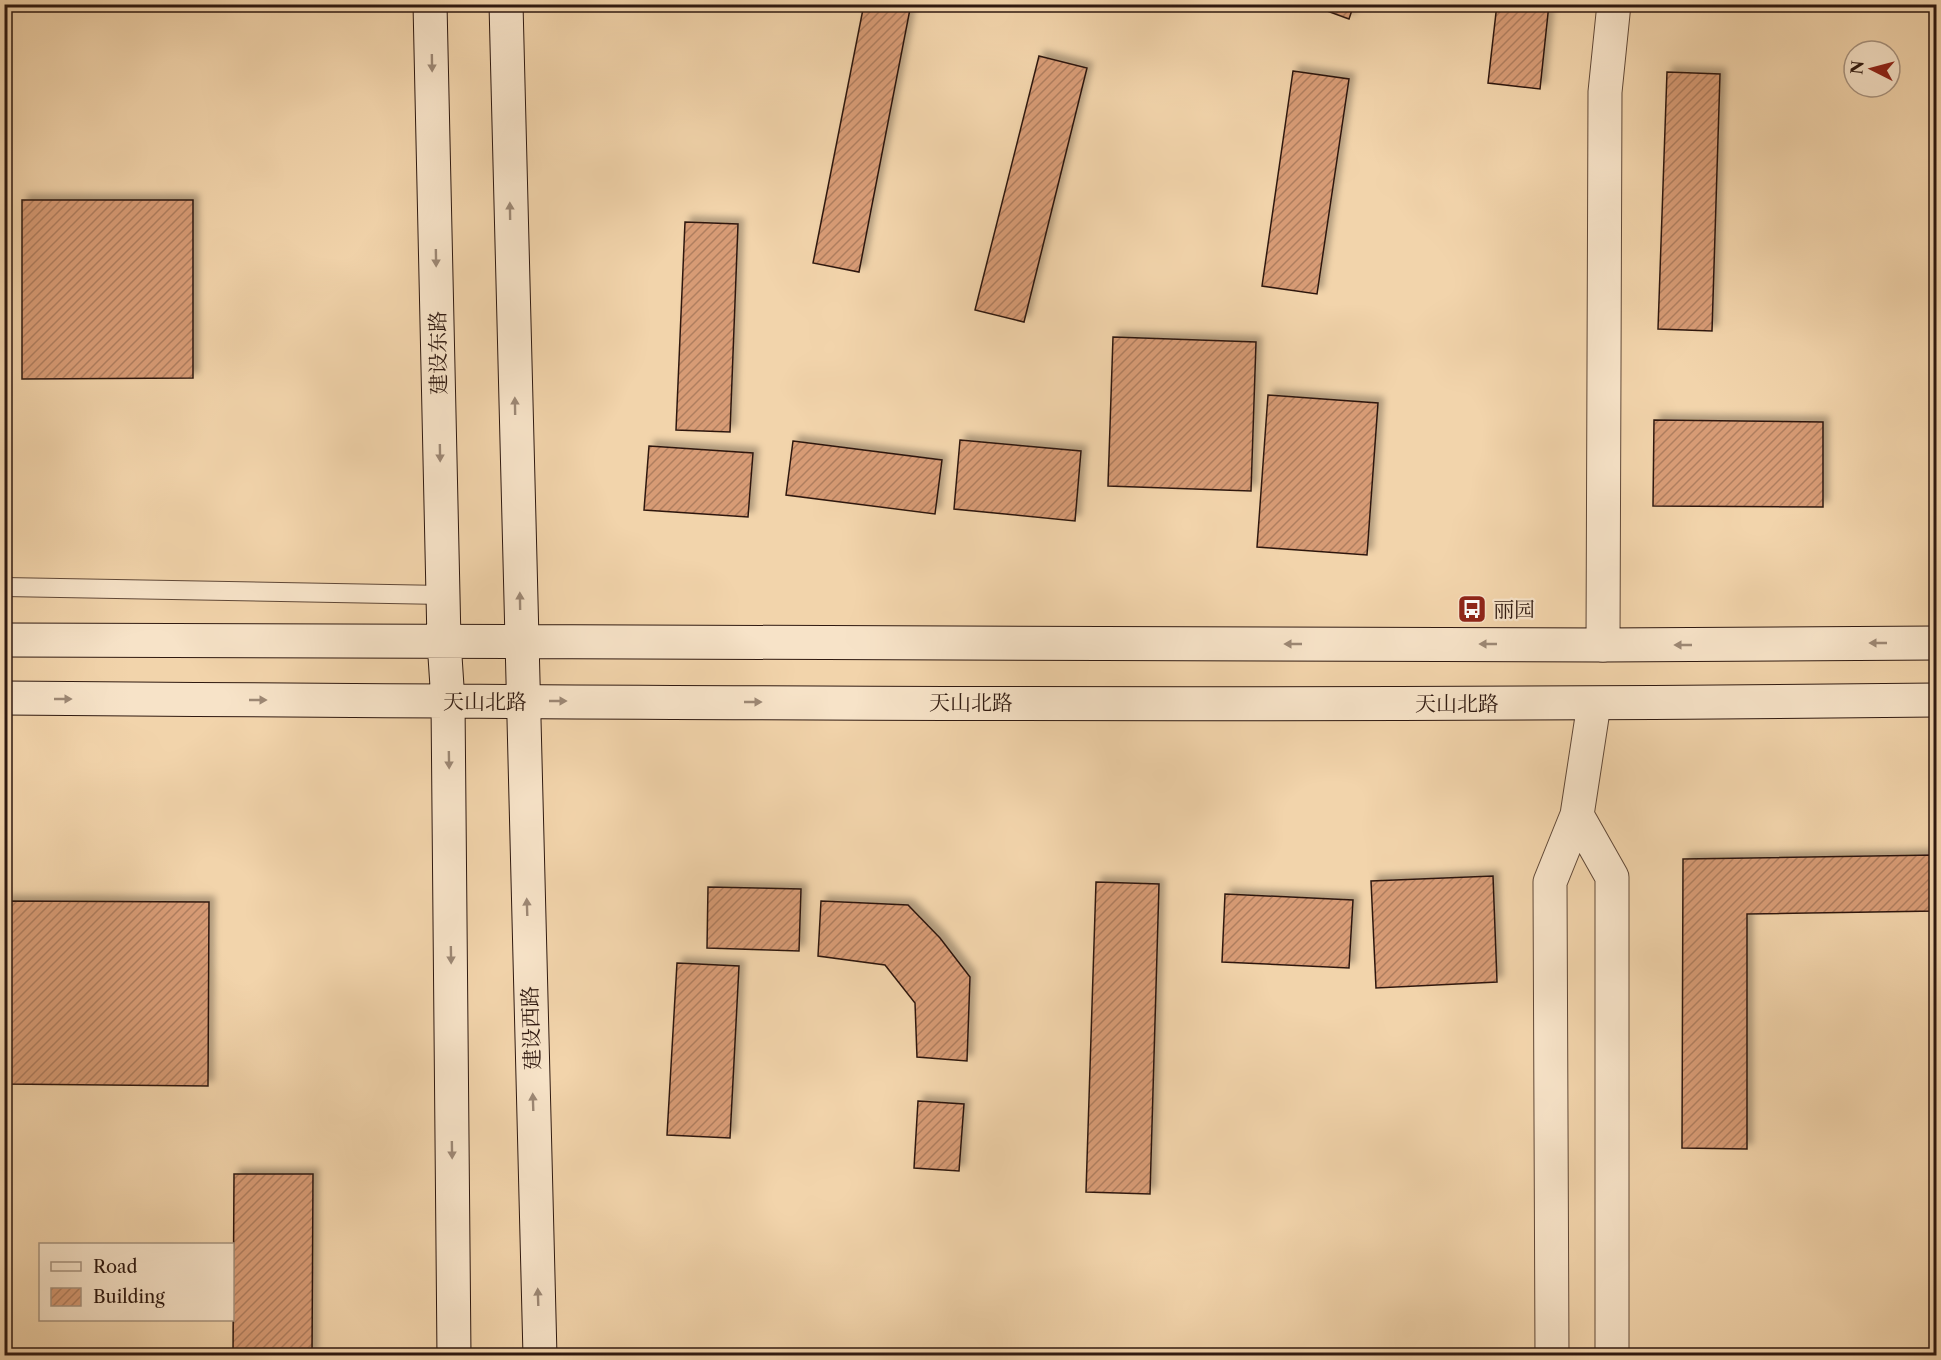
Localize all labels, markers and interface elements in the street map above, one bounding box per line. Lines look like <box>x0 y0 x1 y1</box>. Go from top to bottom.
north arrow <box>1842 39 1902 99</box>
one-way arrow <box>427 53 436 72</box>
text: N <box>1846 59 1868 75</box>
one-way arrow <box>506 201 515 220</box>
one-way arrow <box>431 248 441 267</box>
street label: 建设东路 <box>425 311 451 395</box>
one-way arrow <box>510 396 520 415</box>
one-way arrow <box>435 443 445 462</box>
one-way arrow <box>515 591 524 610</box>
bus stop icon: 丽园 <box>1456 593 1488 625</box>
place label: 丽园 <box>1493 597 1535 622</box>
one-way arrow <box>1869 638 1888 648</box>
one-way arrow <box>1284 639 1303 649</box>
one-way arrow <box>1479 639 1498 649</box>
one-way arrow <box>1674 640 1693 649</box>
street label: 天山北路 <box>443 689 527 714</box>
street label: 天山北路 <box>929 690 1013 715</box>
street label: 天山北路 <box>1415 691 1499 716</box>
one-way arrow <box>53 694 72 704</box>
one-way arrow <box>248 695 267 705</box>
one-way arrow <box>548 696 567 706</box>
one-way arrow <box>743 697 762 707</box>
one-way arrow <box>444 751 454 770</box>
one-way arrow <box>523 898 532 917</box>
one-way arrow <box>446 946 455 965</box>
street label: 建设西路 <box>517 986 545 1070</box>
one-way arrow <box>528 1093 538 1112</box>
one-way arrow <box>447 1141 457 1160</box>
legend <box>39 1243 234 1321</box>
text: Road <box>93 1256 138 1278</box>
text: Building <box>93 1286 165 1308</box>
one-way arrow <box>534 1288 543 1307</box>

